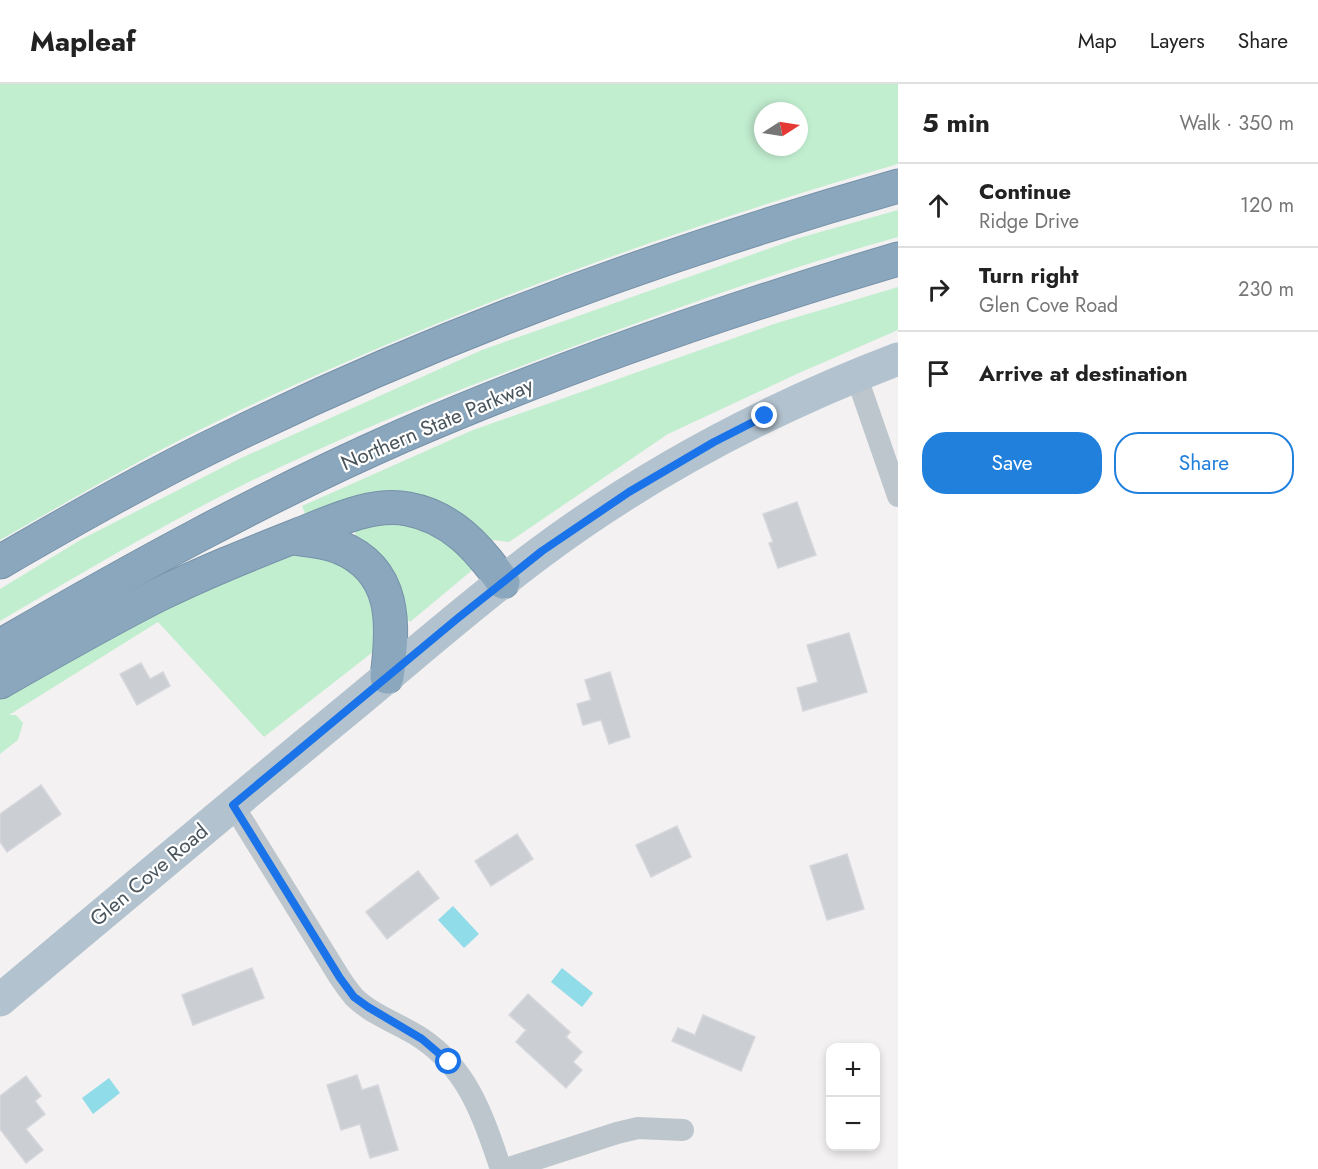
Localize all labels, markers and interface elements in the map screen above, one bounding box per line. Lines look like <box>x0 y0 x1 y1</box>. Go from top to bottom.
text: Mapleaf <box>30 21 136 62</box>
text: Map <box>1078 26 1117 56</box>
text: Layers <box>1150 26 1205 56</box>
text: Share <box>1238 26 1288 56</box>
north arrow <box>754 102 808 156</box>
text: 5 min <box>922 104 990 142</box>
text: Walk · 350 m <box>1179 109 1294 138</box>
text: Continue <box>979 175 1071 207</box>
icon: ahead <box>922 189 955 222</box>
text: 120 m <box>1240 191 1294 220</box>
text: Ridge Drive <box>979 207 1079 236</box>
text: Turn right <box>979 259 1079 291</box>
icon: right <box>922 273 955 306</box>
text: 230 m <box>1238 275 1294 304</box>
text: Glen Cove Road <box>979 291 1118 320</box>
icon: arrive <box>922 357 955 390</box>
text: Arrive at destination <box>979 357 1188 389</box>
street label: Northern State Parkway <box>336 370 539 478</box>
route end <box>751 402 777 428</box>
button: Save <box>922 432 1102 494</box>
button: Share <box>1114 432 1294 494</box>
street label: Glen Cove Road <box>83 817 215 933</box>
map controls <box>826 1043 880 1151</box>
button: + <box>826 1043 880 1097</box>
route start <box>435 1048 461 1074</box>
button: − <box>826 1097 880 1151</box>

